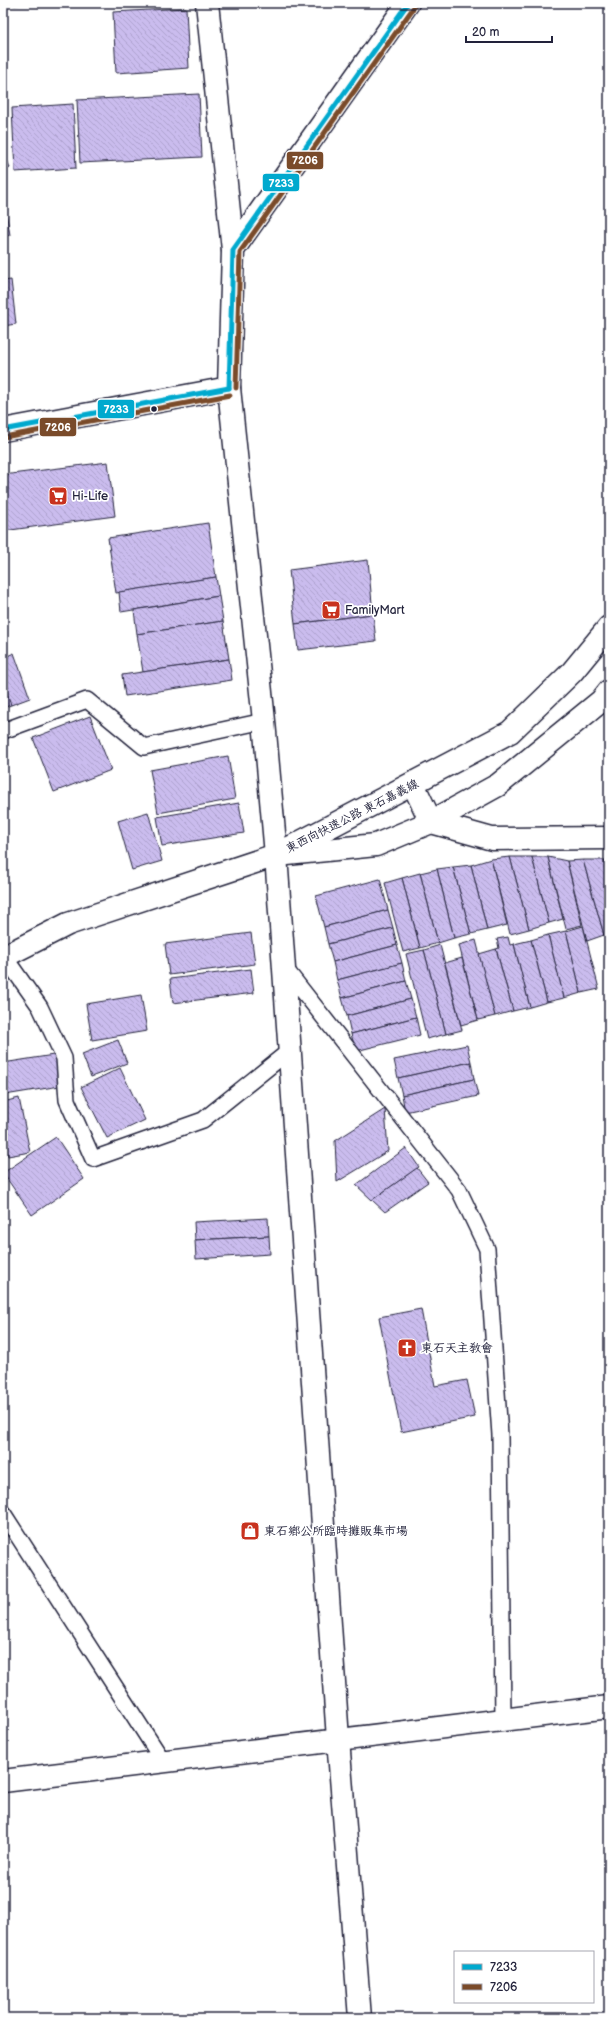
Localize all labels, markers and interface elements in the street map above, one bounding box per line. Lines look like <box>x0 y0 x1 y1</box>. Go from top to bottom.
scale bar <box>466 18 552 44</box>
text: 20 m <box>472 25 499 40</box>
line badge: 7206 <box>286 151 324 170</box>
text: 7206 <box>292 154 318 167</box>
line badge: 7233 <box>262 173 300 192</box>
text: 7233 <box>268 177 294 190</box>
line badge: 7233 <box>97 399 135 419</box>
text: 7233 <box>103 403 129 416</box>
unlabelled marker <box>149 404 159 414</box>
line badge: 7206 <box>39 417 77 437</box>
text: 7206 <box>45 421 71 434</box>
supermarket icon: Hi-Life <box>47 485 69 507</box>
place label: Hi-Life <box>72 489 108 504</box>
supermarket icon: FamilyMart <box>320 599 342 621</box>
place label: FamilyMart <box>345 603 405 618</box>
street label: 東西向快速公路 東石嘉義線 <box>283 776 421 857</box>
church icon: 東石天主教會 <box>396 1337 418 1359</box>
place label: 東石天主教會 <box>421 1341 493 1356</box>
shop icon: 東石鄉公所臨時攤販集市場 <box>239 1520 261 1542</box>
place label: 東石鄉公所臨時攤販集市場 <box>264 1524 408 1539</box>
legend <box>454 1951 594 2003</box>
text: 7233 <box>490 1960 518 1975</box>
text: 7206 <box>490 1980 517 1995</box>

